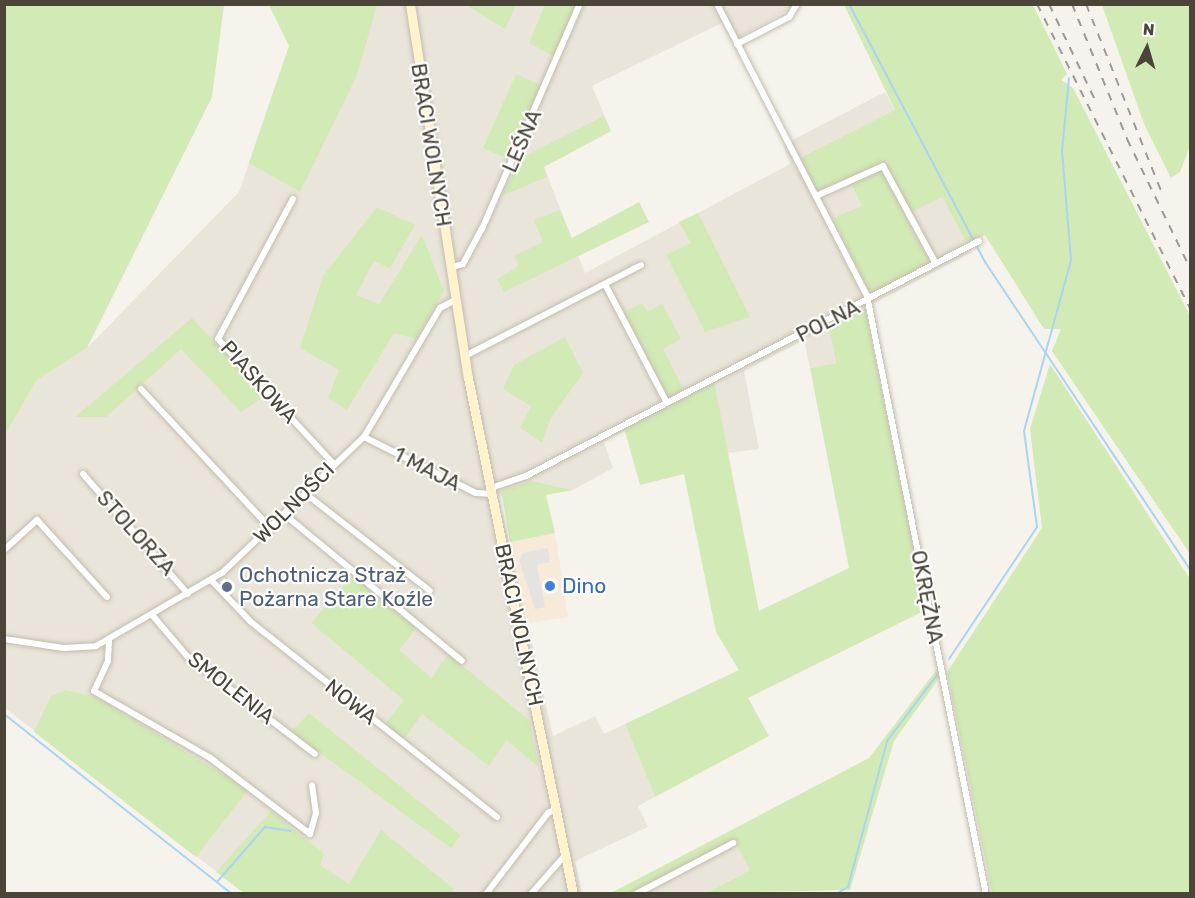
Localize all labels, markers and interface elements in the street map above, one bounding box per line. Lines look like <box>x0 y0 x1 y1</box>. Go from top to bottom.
north arrow <box>1117 18 1177 78</box>
text: N <box>1142 20 1155 40</box>
street label: BRACI WOLNYCH <box>406 61 456 229</box>
street label: LEŚNA <box>497 106 547 176</box>
street label: POLNA <box>792 294 864 348</box>
street label: PIASKOWA <box>215 336 303 428</box>
street label: 1 MAJA <box>389 441 465 497</box>
street label: WOLNOŚCI <box>248 457 340 549</box>
street label: STOLORZA <box>91 485 181 581</box>
street label: BRACI WOLNYCH <box>489 541 549 709</box>
street label: OKRĘŻNA <box>906 548 948 646</box>
place label: Ochotnicza Straż Pożarna Stare Koźle <box>239 562 433 612</box>
place label: Dino <box>562 573 606 599</box>
marker: Dino <box>543 579 557 593</box>
marker: Ochotnicza Straż Pożarna Stare Koźle <box>220 580 234 594</box>
street label: SMOLENIA <box>183 646 279 730</box>
street label: NOWA <box>320 674 382 730</box>

